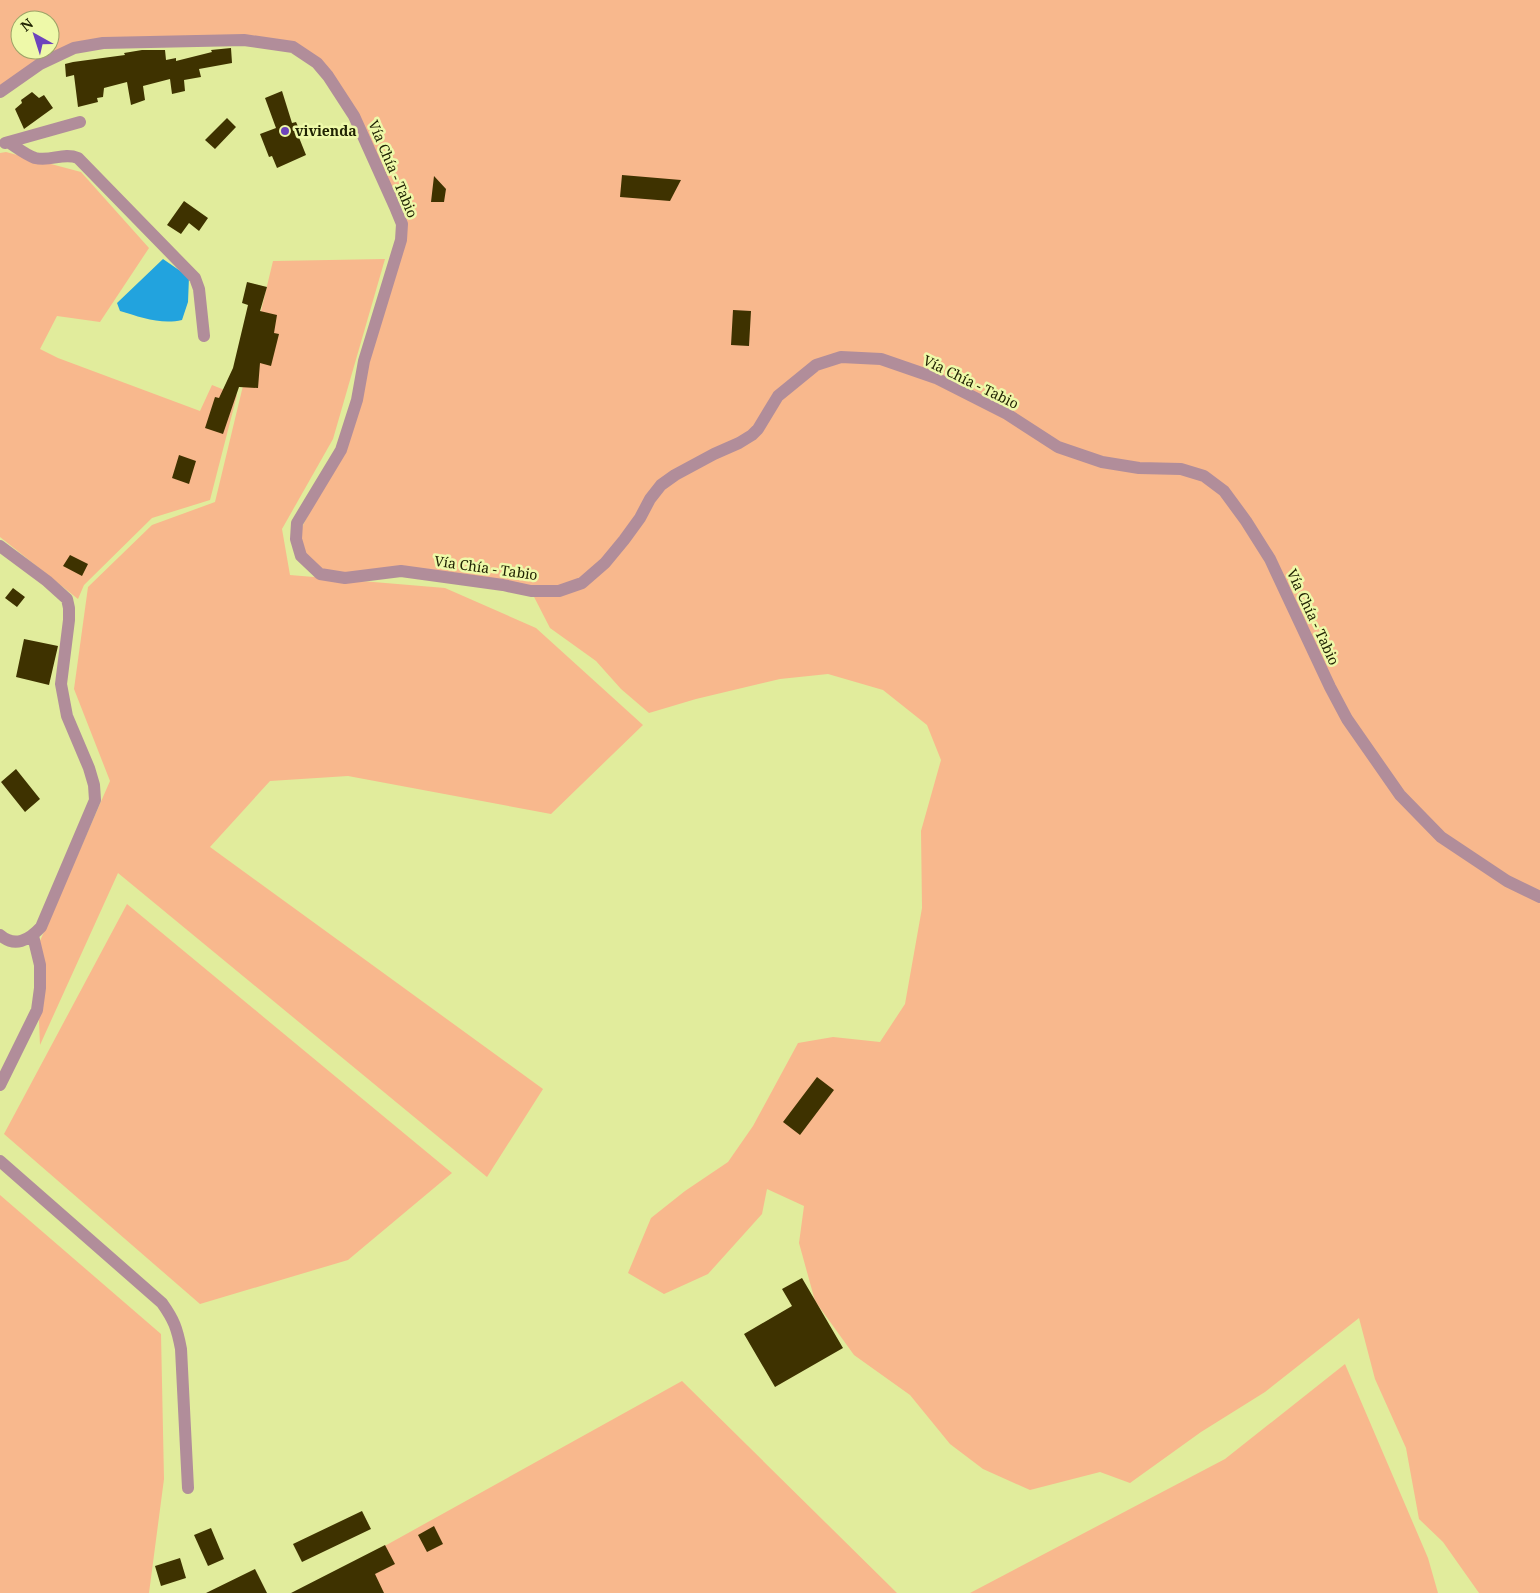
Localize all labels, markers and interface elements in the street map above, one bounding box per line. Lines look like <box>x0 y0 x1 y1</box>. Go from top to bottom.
north arrow <box>10 10 60 60</box>
text: N <box>16 14 37 35</box>
street label: Vía Chía - Tabio <box>364 117 423 220</box>
place label: vivienda <box>295 121 357 140</box>
marker: vivienda <box>279 125 291 137</box>
street label: Vía Chía - Tabio <box>920 350 1022 413</box>
street label: Vía Chía - Tabio <box>433 551 539 584</box>
street label: Vía Chía - Tabio <box>1283 566 1344 668</box>

